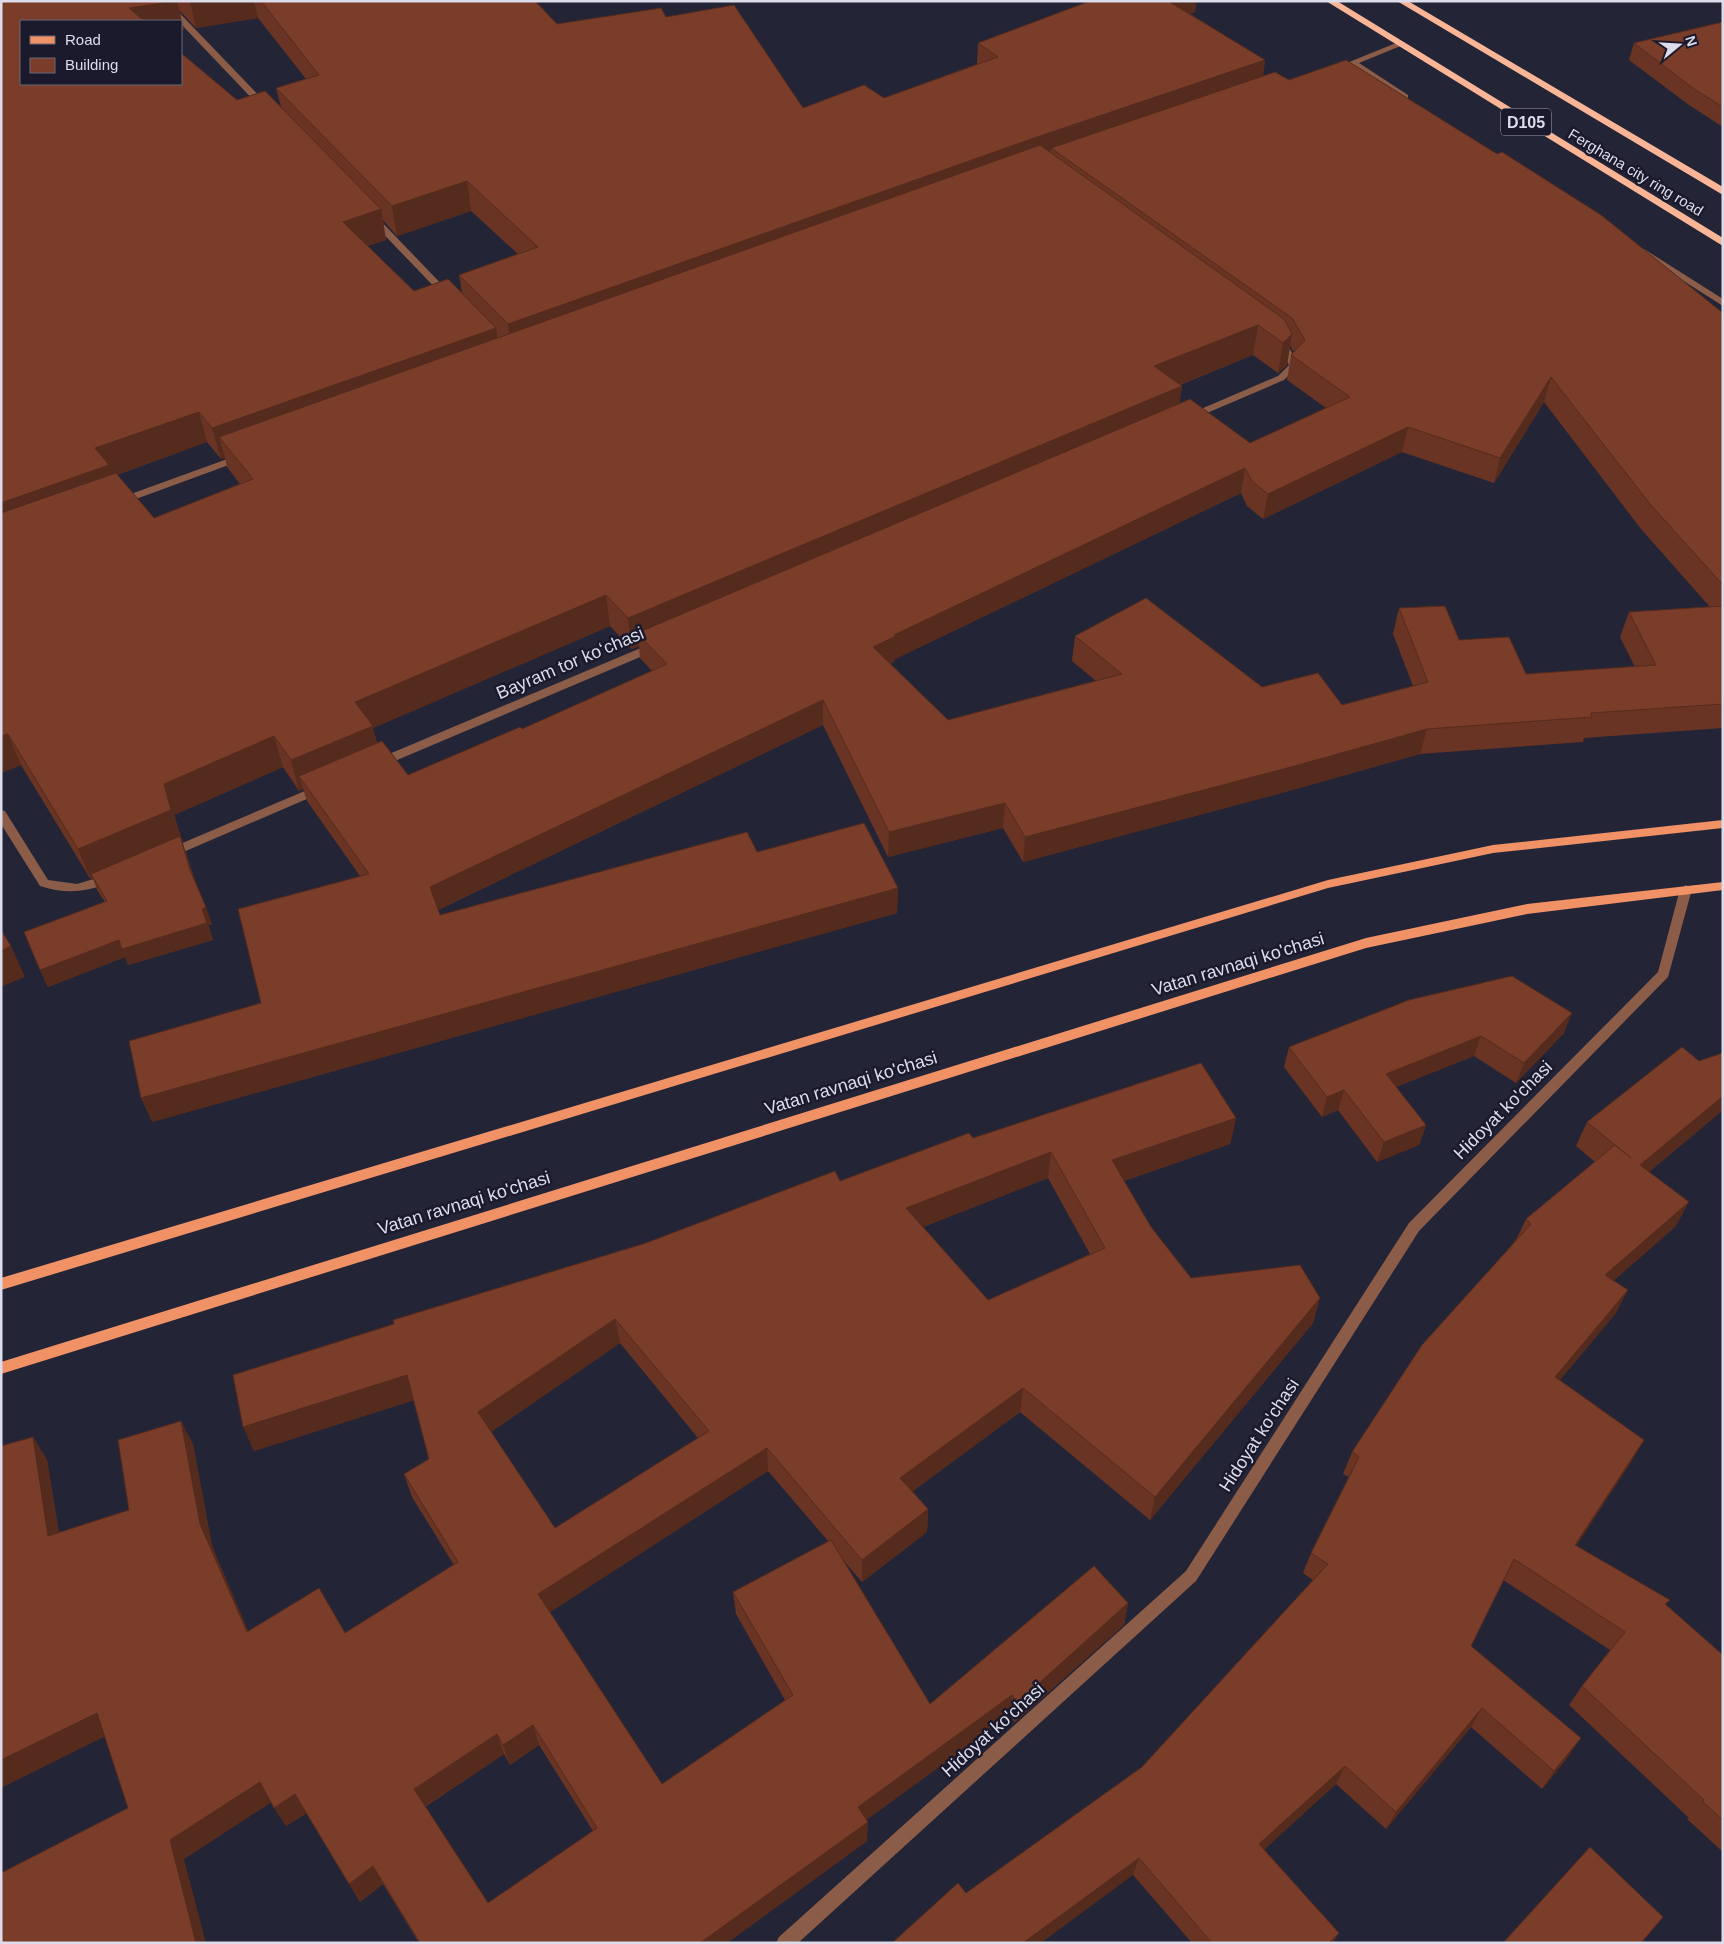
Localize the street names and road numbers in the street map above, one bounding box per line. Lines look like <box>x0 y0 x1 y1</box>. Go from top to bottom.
road number: D105 <box>1501 108 1551 136</box>
street label: Ferghana city ring road <box>1566 125 1706 219</box>
street label: Bayram tor koʻchasi <box>493 623 647 703</box>
street label: Vatan ravnaqi ko'chasi <box>1149 928 1327 1000</box>
street label: Vatan ravnaqi ko'chasi <box>762 1047 940 1119</box>
street label: Hidoyat ko'chasi <box>1450 1057 1556 1163</box>
street label: Vatan ravnaqi ko'chasi <box>375 1167 553 1239</box>
street label: Hidoyat ko'chasi <box>1215 1375 1303 1495</box>
street label: Hidoyat ko'chasi <box>938 1679 1048 1781</box>

